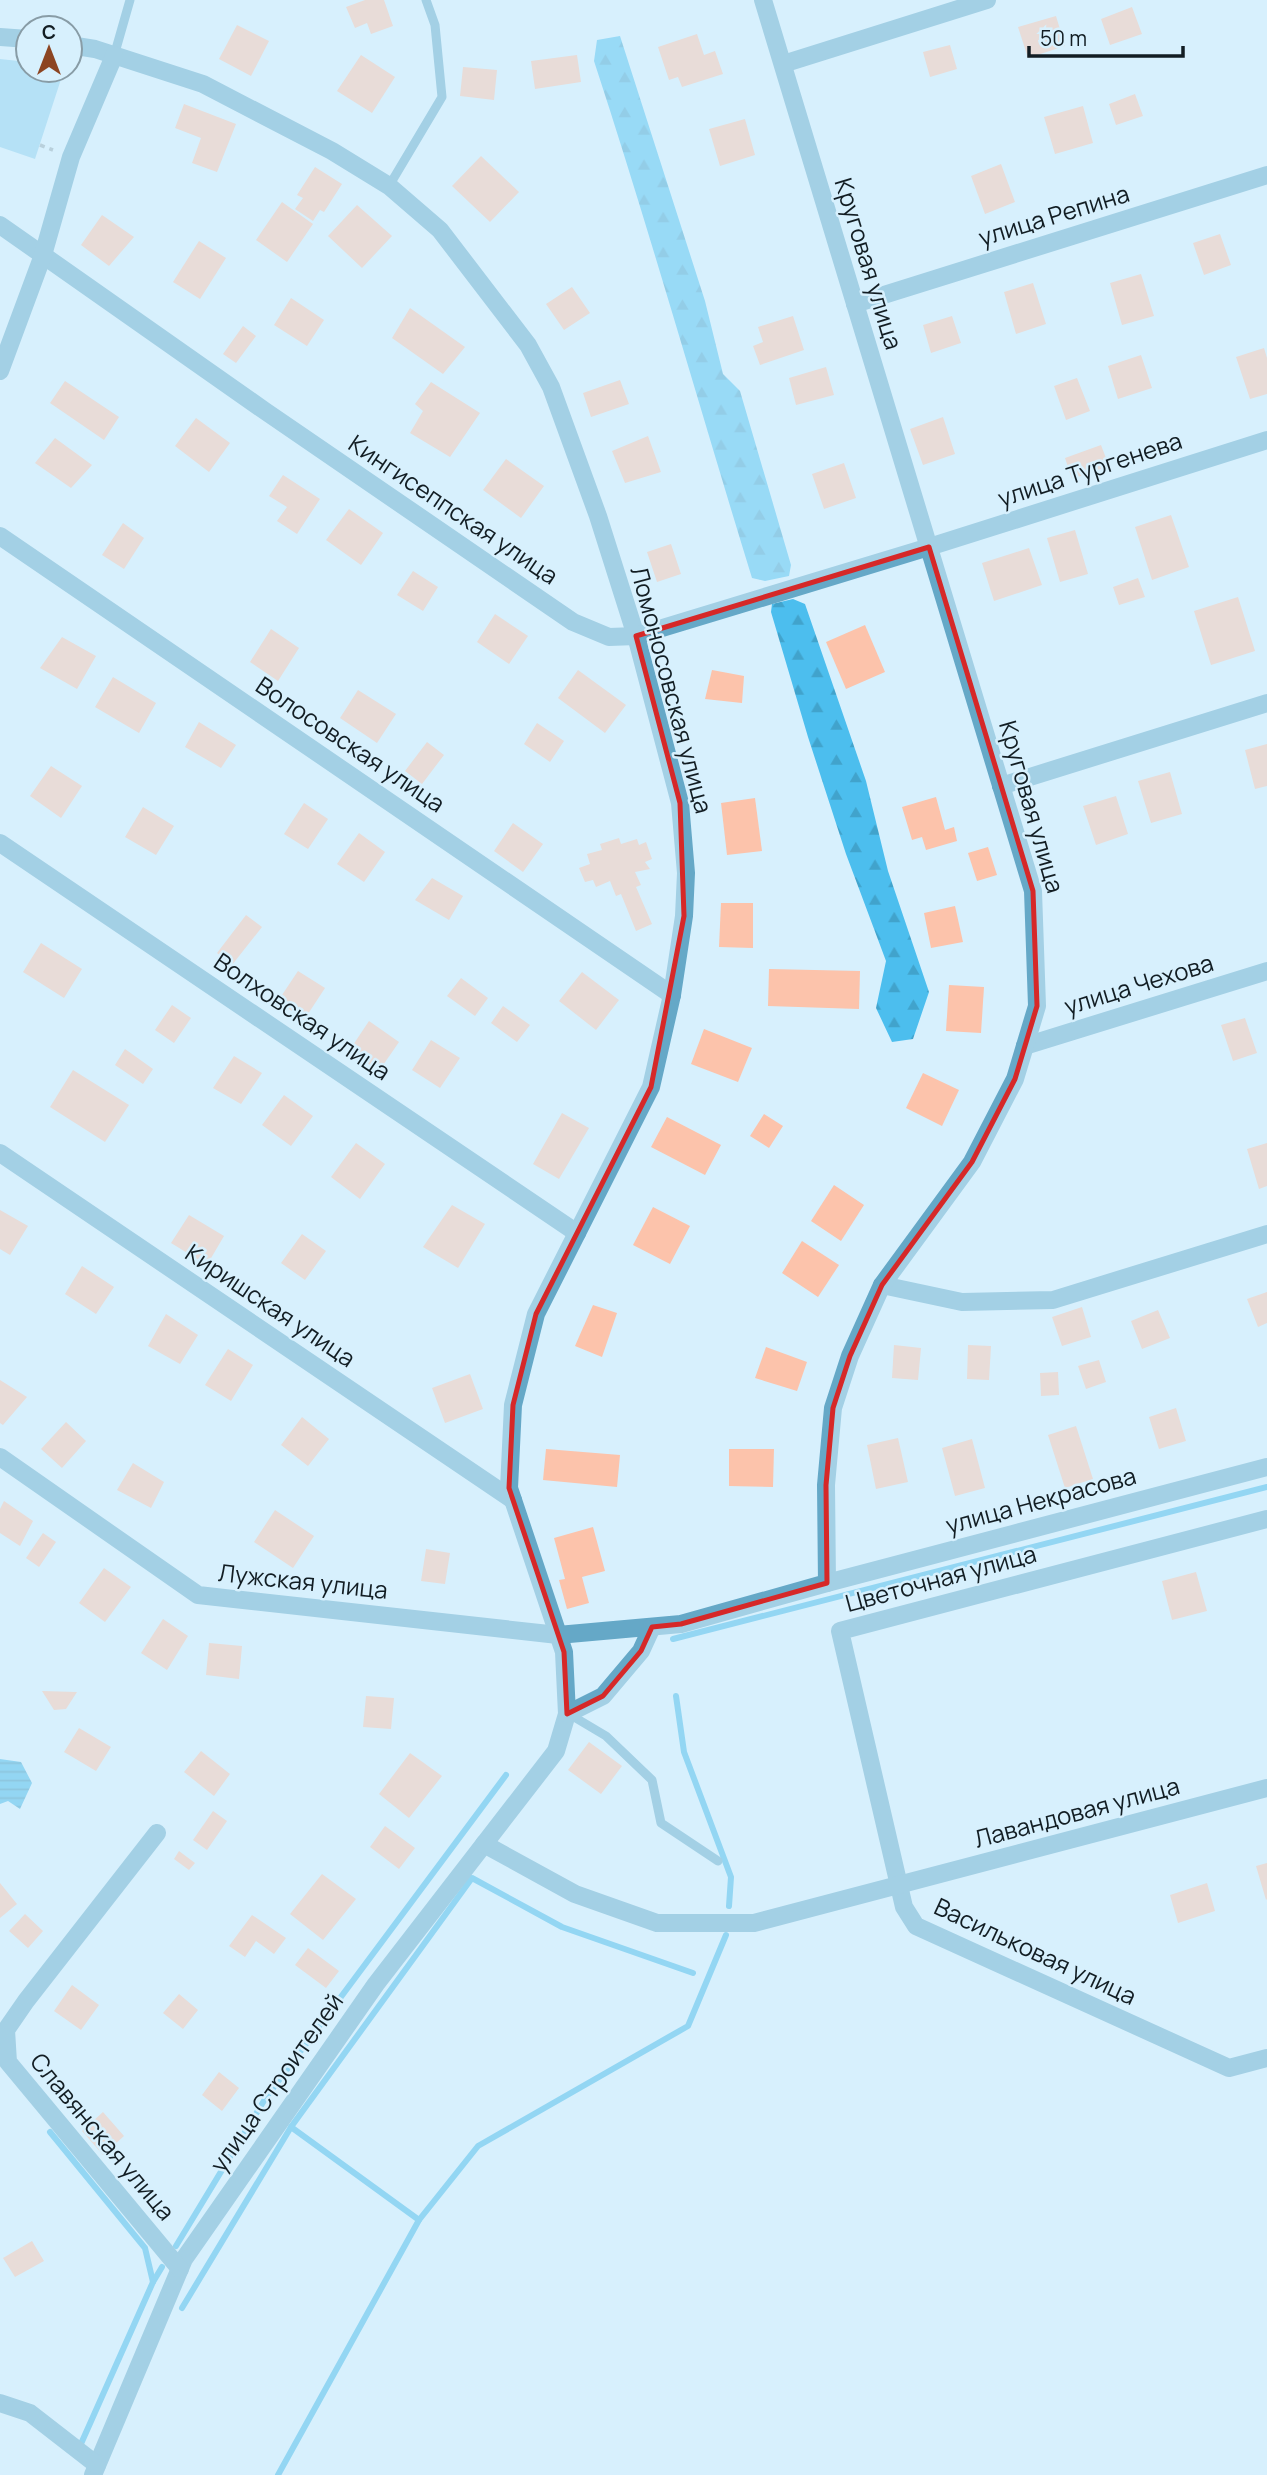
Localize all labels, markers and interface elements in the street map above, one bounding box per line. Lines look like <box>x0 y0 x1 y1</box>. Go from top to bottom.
north arrow <box>14 14 84 84</box>
scale bar <box>1029 14 1183 58</box>
text: С <box>42 19 56 45</box>
text: 50 m <box>1040 24 1087 52</box>
street label: Круговая улица <box>828 174 911 353</box>
street label: улица Репина <box>974 176 1133 253</box>
street label: улица Тургенева <box>993 423 1186 514</box>
street label: Кингисеппская улица <box>343 426 565 591</box>
street label: Ломоносовская улица <box>624 562 721 817</box>
street label: Волосовская улица <box>250 668 452 819</box>
street label: Круговая улица <box>992 717 1073 897</box>
street label: Волховская улица <box>208 944 398 1087</box>
street label: улица Чехова <box>1060 945 1217 1022</box>
street label: Киришская улица <box>179 1236 362 1374</box>
street label: улица Некрасова <box>942 1458 1139 1541</box>
street label: Цветочная улица <box>841 1536 1040 1619</box>
street label: Лужская улица <box>217 1555 389 1606</box>
street label: Лавандовая улица <box>970 1768 1183 1855</box>
street label: Васильковая улица <box>929 1889 1142 2012</box>
street label: улица Строителей <box>202 1986 350 2178</box>
street label: Славянская улица <box>23 2045 183 2227</box>

